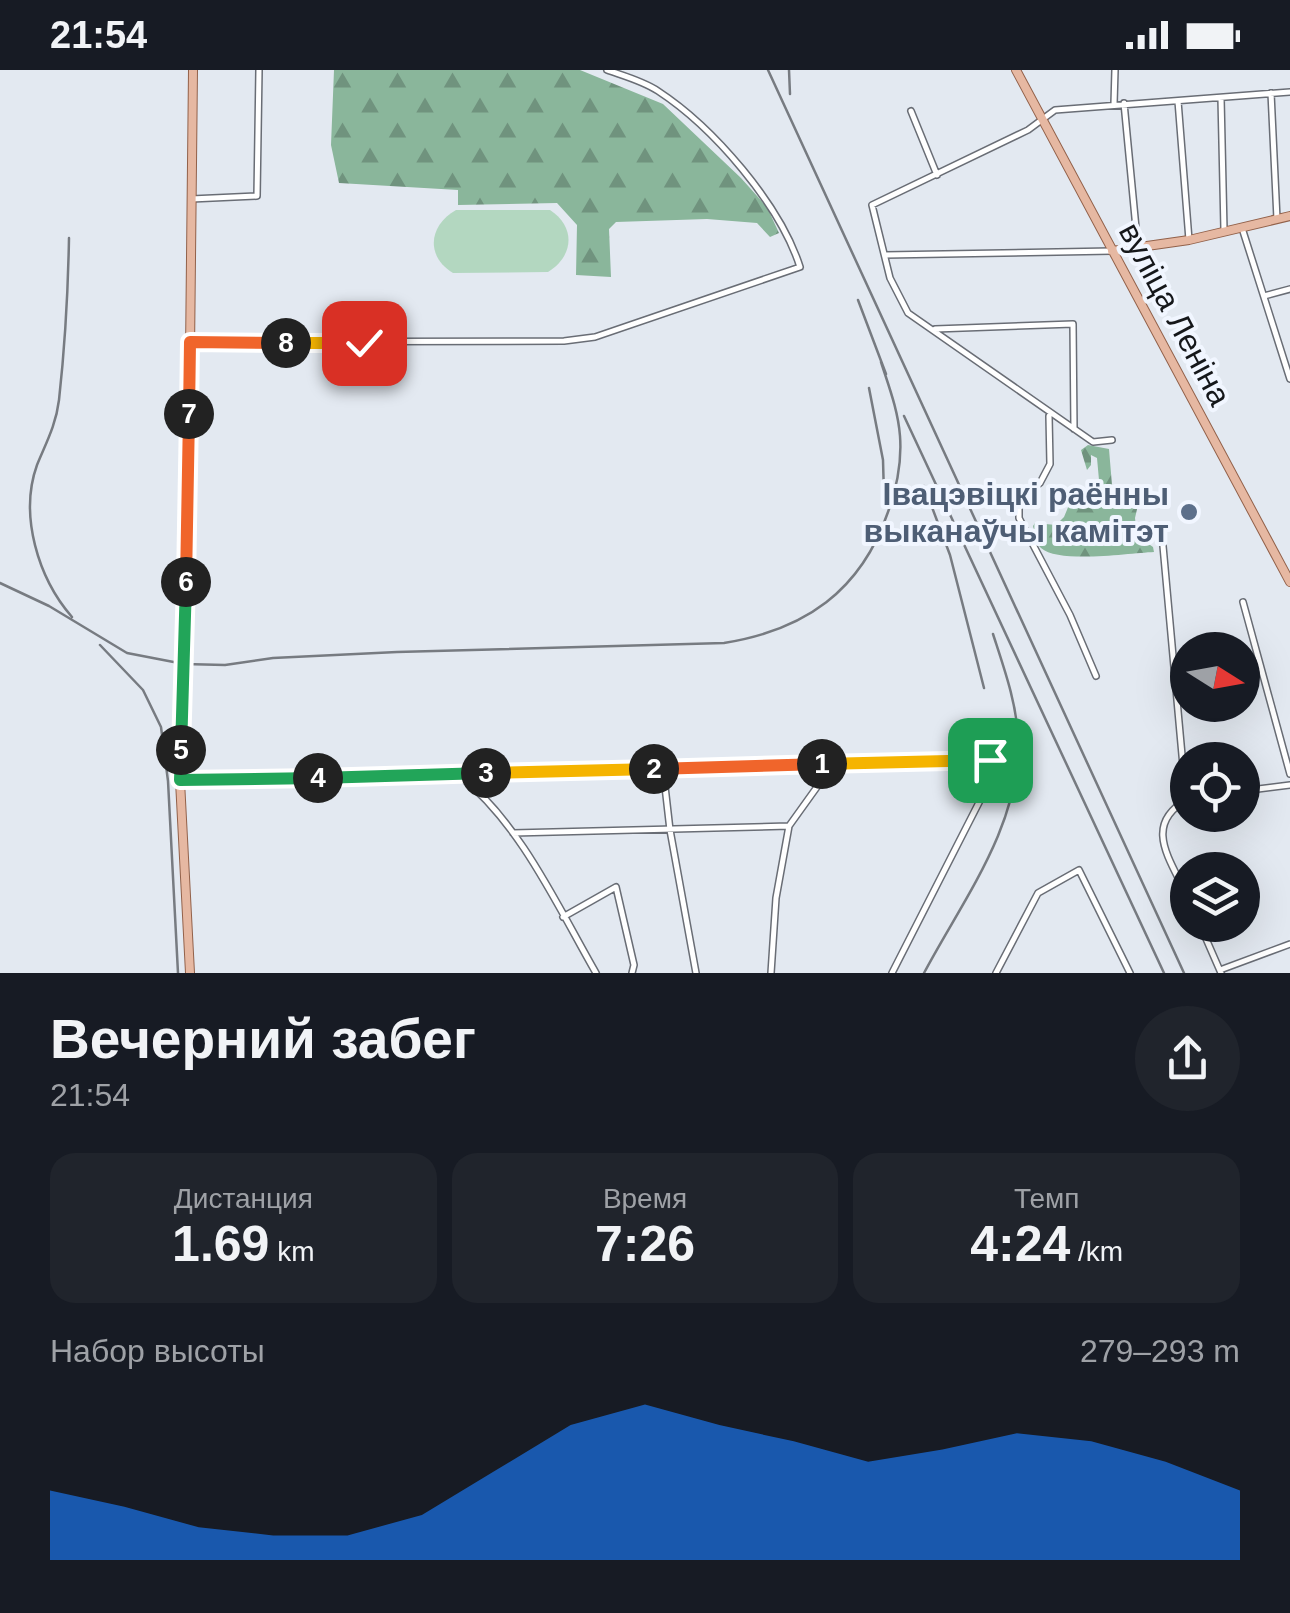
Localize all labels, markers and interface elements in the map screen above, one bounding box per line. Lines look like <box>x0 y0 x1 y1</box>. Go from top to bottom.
text: 21:54 <box>50 14 147 56</box>
street label: вуліца Леніна <box>1112 217 1238 412</box>
pin <box>322 301 407 386</box>
icon: check <box>337 316 392 371</box>
pin: 8 <box>261 318 311 368</box>
text: 8 <box>278 327 294 358</box>
pin: 7 <box>164 389 214 439</box>
text: 7 <box>181 398 197 429</box>
place label: Івацэвіцкі раённы выканаўчы камітэт <box>864 476 1169 549</box>
marker: Івацэвіцкі раённы выканаўчы камітэт <box>1178 501 1200 523</box>
pin: 6 <box>161 557 211 607</box>
text: 6 <box>178 566 194 597</box>
north arrow <box>1170 632 1260 722</box>
map controls <box>1170 632 1260 942</box>
pin <box>948 718 1033 803</box>
pin: 5 <box>156 725 206 775</box>
icon: arrive <box>963 733 1018 788</box>
text: 5 <box>173 734 189 765</box>
pin: 1 <box>797 739 847 789</box>
button: locate <box>1170 742 1260 832</box>
pin: 2 <box>629 744 679 794</box>
pin: 3 <box>461 748 511 798</box>
text: 1 <box>814 748 830 779</box>
pin: 4 <box>293 753 343 803</box>
text: 2 <box>646 753 662 784</box>
text: 3 <box>478 757 494 788</box>
text: 4 <box>310 762 326 793</box>
button: layers <box>1170 852 1260 942</box>
button: share <box>1135 1006 1240 1111</box>
text: Вечерний забег <box>50 1008 476 1070</box>
text: 21:54 <box>50 1077 130 1113</box>
text: Дистанция <box>174 1183 313 1214</box>
text: Время <box>603 1183 687 1214</box>
text: Темп <box>1014 1183 1079 1214</box>
text: 1.69 <box>172 1216 269 1272</box>
text: 7:26 <box>595 1216 695 1272</box>
text: 4:24 <box>970 1216 1070 1272</box>
text: km <box>269 1236 315 1267</box>
text: /km <box>1070 1236 1123 1267</box>
text: Набор высоты <box>50 1333 265 1369</box>
text: 279–293 m <box>1080 1333 1240 1369</box>

